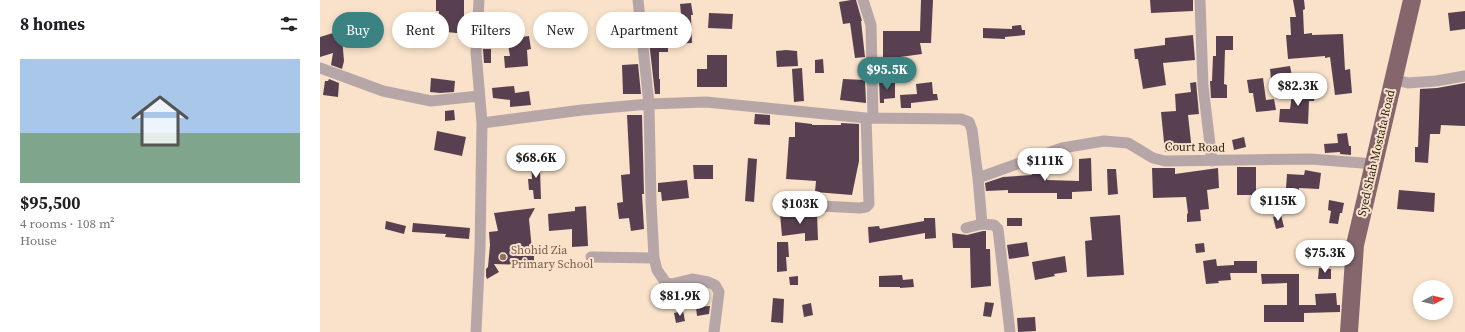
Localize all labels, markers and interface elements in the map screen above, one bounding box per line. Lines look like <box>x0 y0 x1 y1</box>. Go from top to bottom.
text: 8 homes <box>20 12 85 36</box>
chip: Buy <box>332 12 384 48</box>
chip: Rent <box>392 12 449 48</box>
chip: Filters <box>457 12 525 48</box>
chip: New <box>533 12 588 48</box>
chip: Apartment <box>596 12 692 48</box>
icon: filters <box>278 13 300 35</box>
pin: $95.5K <box>854 57 920 91</box>
text: $95.5K <box>866 61 908 78</box>
pin: $82.3K <box>1265 73 1331 107</box>
text: $82.3K <box>1277 77 1319 94</box>
icon: home <box>124 85 196 157</box>
street label: Syed Shah Mostafa Road <box>1354 88 1398 218</box>
street label: Court Road <box>1165 138 1225 156</box>
pin: $68.6K <box>503 145 569 179</box>
pin: $111K <box>1017 148 1073 182</box>
text: $68.6K <box>515 149 557 166</box>
text: $111K <box>1026 152 1064 169</box>
pin: $115K <box>1250 188 1306 222</box>
text: $95,500 <box>20 191 80 215</box>
pin: $103K <box>772 191 828 225</box>
text: $115K <box>1259 192 1297 209</box>
text: $103K <box>781 195 819 212</box>
text: 4 rooms · 108 m² <box>20 215 115 232</box>
text: House <box>20 232 57 249</box>
pin: $75.3K <box>1292 240 1358 274</box>
place label: Shohid Zia Primary School <box>511 242 594 272</box>
text: $75.3K <box>1304 244 1346 261</box>
marker: Shohid Zia Primary School <box>498 252 508 262</box>
north arrow <box>1413 280 1453 320</box>
map controls <box>1413 280 1453 320</box>
pin: $81.9K <box>647 283 713 317</box>
text: $81.9K <box>659 287 701 304</box>

